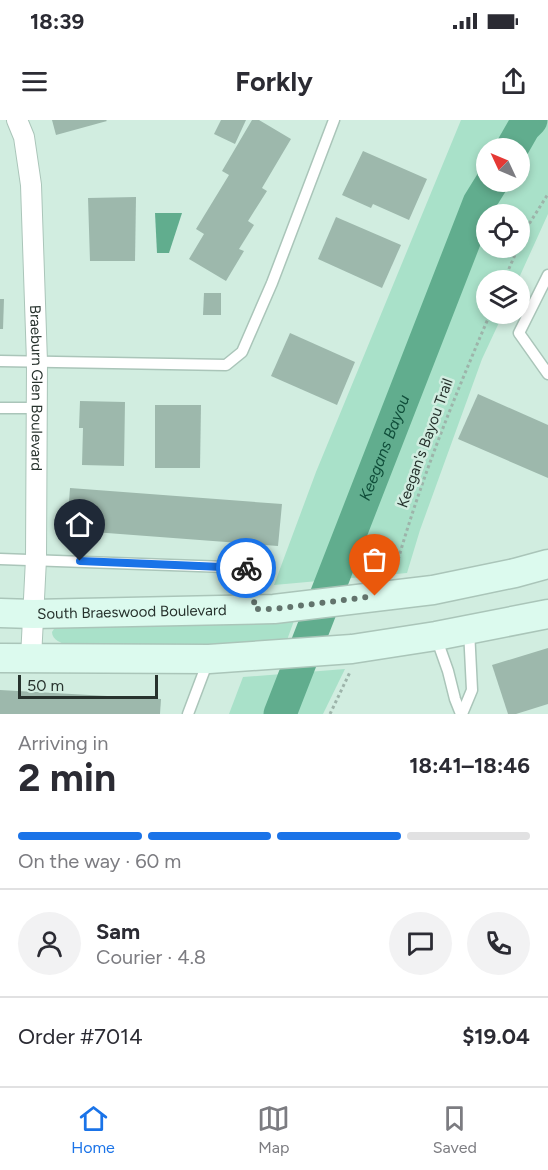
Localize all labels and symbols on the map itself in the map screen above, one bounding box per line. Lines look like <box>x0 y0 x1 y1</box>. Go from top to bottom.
north arrow <box>476 138 530 192</box>
street label: Braeburn Glen Boulevard <box>26 305 46 471</box>
street label: Keegan's Bayou Trail <box>393 376 457 510</box>
water label: Keegans Bayou <box>355 392 413 503</box>
pin <box>54 499 105 561</box>
pin <box>349 534 400 596</box>
courier <box>216 538 276 598</box>
street label: South Braeswood Boulevard <box>37 601 227 623</box>
scale bar <box>18 672 158 700</box>

